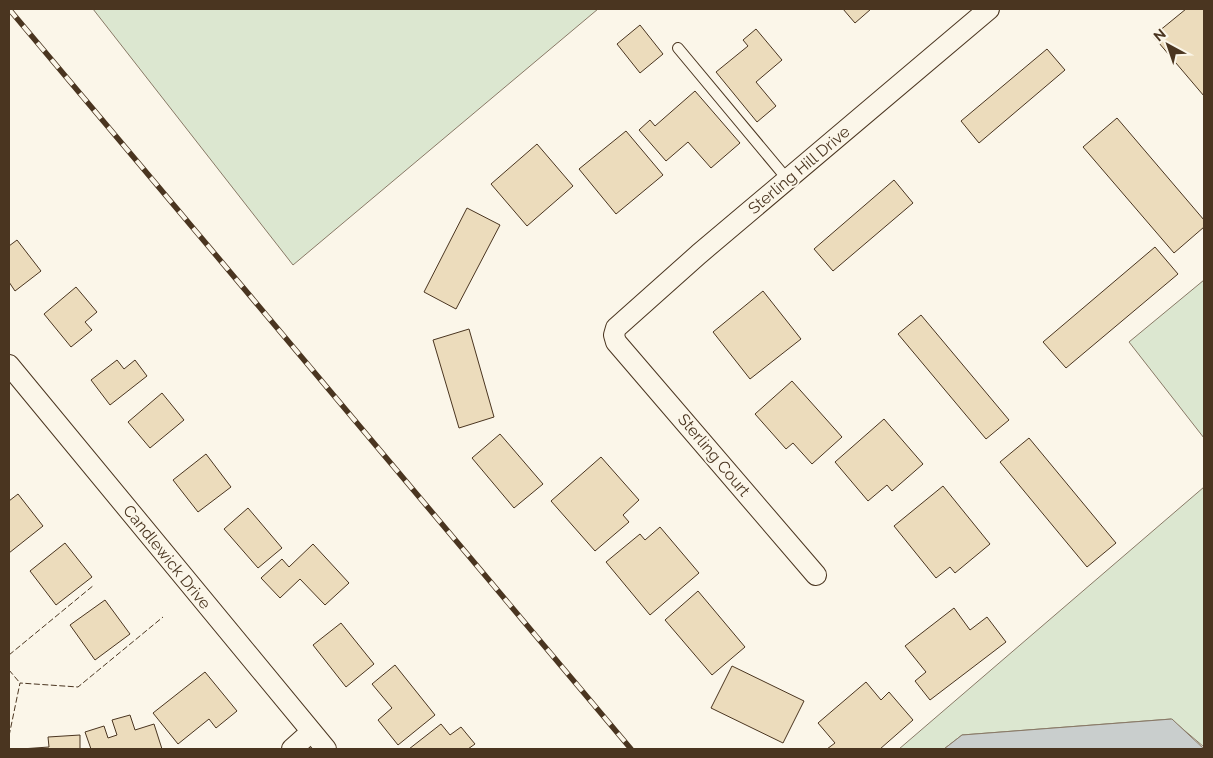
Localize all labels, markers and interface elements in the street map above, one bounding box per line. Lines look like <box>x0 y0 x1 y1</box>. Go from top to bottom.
north arrow <box>1143 20 1193 70</box>
text: N <box>1150 25 1169 45</box>
street label: Sterling Hill Drive <box>744 122 854 218</box>
street label: Sterling Court <box>674 410 754 501</box>
street label: Candlewick Drive <box>119 501 215 613</box>

